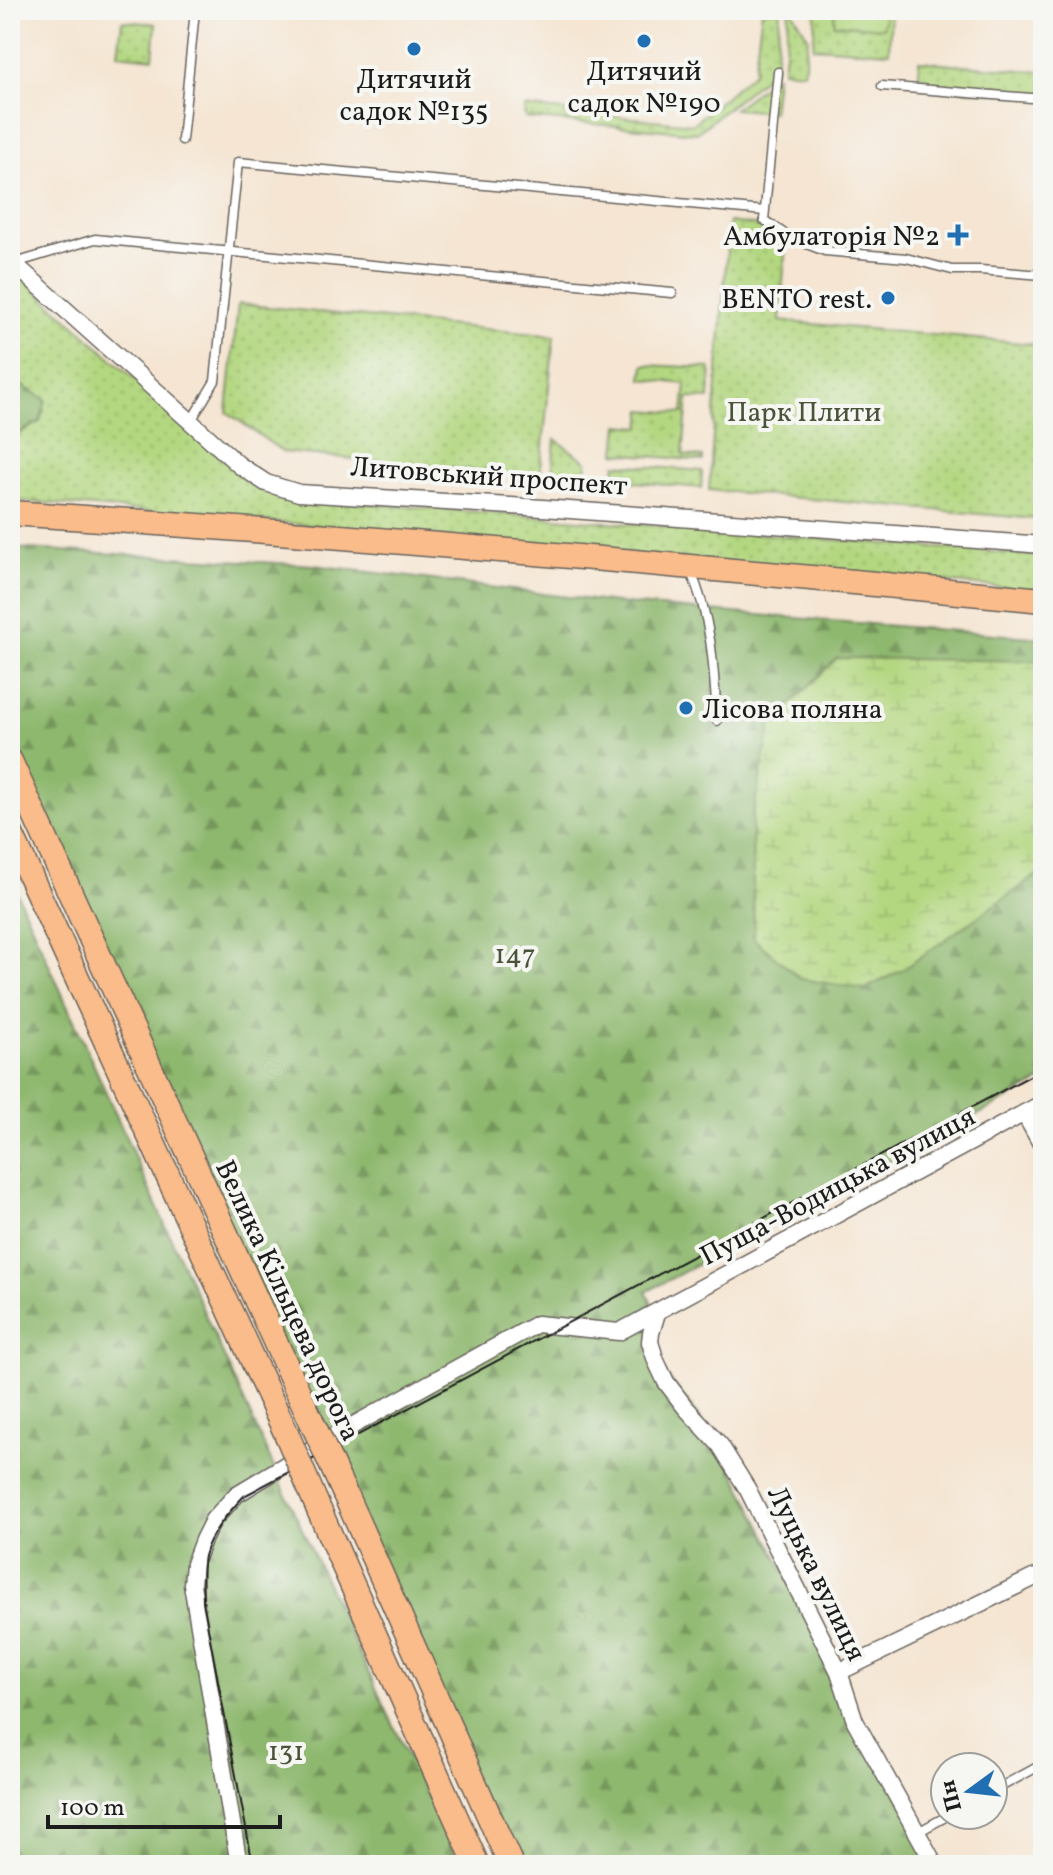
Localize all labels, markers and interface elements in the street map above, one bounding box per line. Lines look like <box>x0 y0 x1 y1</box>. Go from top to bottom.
marker: Дитячий садок №190 <box>635 32 653 50</box>
marker: Дитячий садок №135 <box>405 40 423 58</box>
place label: Дитячий садок №190 <box>567 53 721 124</box>
place label: Дитячий садок №135 <box>339 61 489 132</box>
place label: Амбулаторія №2 <box>723 218 940 257</box>
marker: Амбулаторія №2 <box>947 224 969 246</box>
place label: BENTO rest. <box>721 281 872 320</box>
marker: BENTO rest. <box>879 289 897 307</box>
park label: Парк Плити <box>727 394 881 433</box>
street label: Литовський проспект <box>349 448 629 507</box>
place label: Лісова поляна <box>702 691 883 730</box>
marker: Лісова поляна <box>677 699 695 717</box>
park label: 147 <box>494 936 536 975</box>
street label: Пуща-Водицька вулиця <box>694 1098 983 1276</box>
street label: Велика Кільцева дорога <box>204 1154 369 1448</box>
street label: Луцька вулиця <box>757 1480 875 1668</box>
park label: 131 <box>268 1733 304 1772</box>
north arrow <box>929 1751 1009 1831</box>
text: Пн <box>933 1776 971 1815</box>
scale bar <box>48 1779 280 1829</box>
text: 100 m <box>60 1792 125 1826</box>

